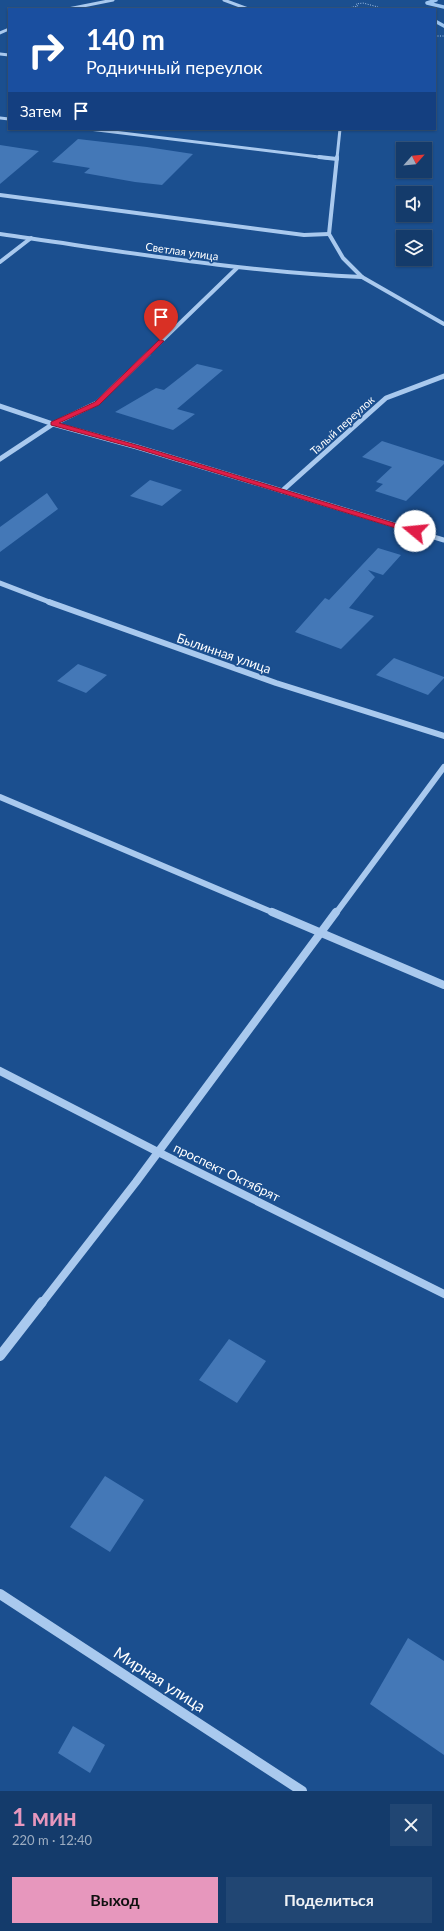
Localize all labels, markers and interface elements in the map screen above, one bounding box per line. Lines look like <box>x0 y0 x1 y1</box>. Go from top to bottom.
text: 140 m <box>86 22 165 56</box>
icon: right <box>20 24 72 76</box>
text: Родничный переулок <box>86 56 263 78</box>
icon: arrive <box>70 100 92 122</box>
text: Затем <box>20 102 62 120</box>
north arrow <box>396 142 432 178</box>
map controls <box>396 142 432 266</box>
button: sound <box>396 186 432 222</box>
button: layers <box>396 230 432 266</box>
street label: Светлая улица <box>145 239 219 263</box>
pin <box>144 300 178 341</box>
icon: arrive <box>150 306 172 328</box>
street label: Талый переулок <box>307 393 377 457</box>
position arrow <box>394 510 436 552</box>
street label: Былинная улица <box>175 629 273 677</box>
street label: проспект Октябрят <box>171 1139 283 1205</box>
street label: Мирная улица <box>111 1642 209 1716</box>
text: 1 мин <box>12 1802 77 1831</box>
button: close <box>390 1804 432 1846</box>
text: 220 m · 12:40 <box>12 1832 92 1848</box>
button: Выход <box>12 1877 218 1923</box>
button: Поделиться <box>226 1877 432 1923</box>

